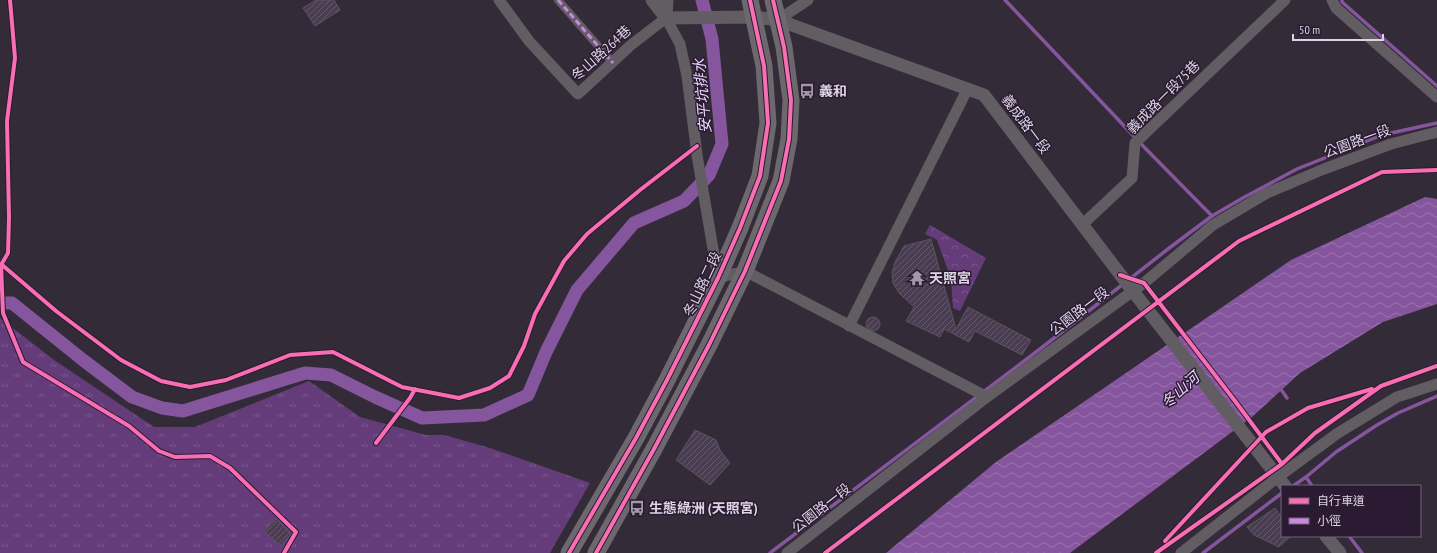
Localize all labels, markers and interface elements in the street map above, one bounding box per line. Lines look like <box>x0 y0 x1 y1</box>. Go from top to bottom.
scale bar <box>1293 16 1383 42</box>
street label: 冬山路264巷 <box>567 21 635 85</box>
text: 50 m <box>1299 22 1320 37</box>
street label: 義成路一段75巷 <box>1122 56 1204 138</box>
water label: 安平坑排水 <box>689 57 715 134</box>
bus stop icon: 義和 <box>798 82 816 100</box>
place label: 義和 <box>819 82 847 100</box>
street label: 義成路一段 <box>998 91 1054 157</box>
street label: 公園路一段 <box>1321 121 1393 161</box>
street label: 冬山路二段 <box>679 248 725 320</box>
temple icon: 天照宮 <box>908 269 926 287</box>
place label: 天照宮 <box>929 269 971 287</box>
street label: 公園路一段 <box>1046 283 1112 339</box>
water label: 冬山河 <box>1157 366 1205 412</box>
street label: 公園路一段 <box>788 479 854 537</box>
legend <box>1281 485 1421 537</box>
text: 自行車道 <box>1317 493 1365 508</box>
bus stop icon: 生態綠洲 (天照宮) <box>628 499 646 517</box>
place label: 生態綠洲 (天照宮) <box>649 499 758 517</box>
text: 小徑 <box>1317 513 1341 528</box>

